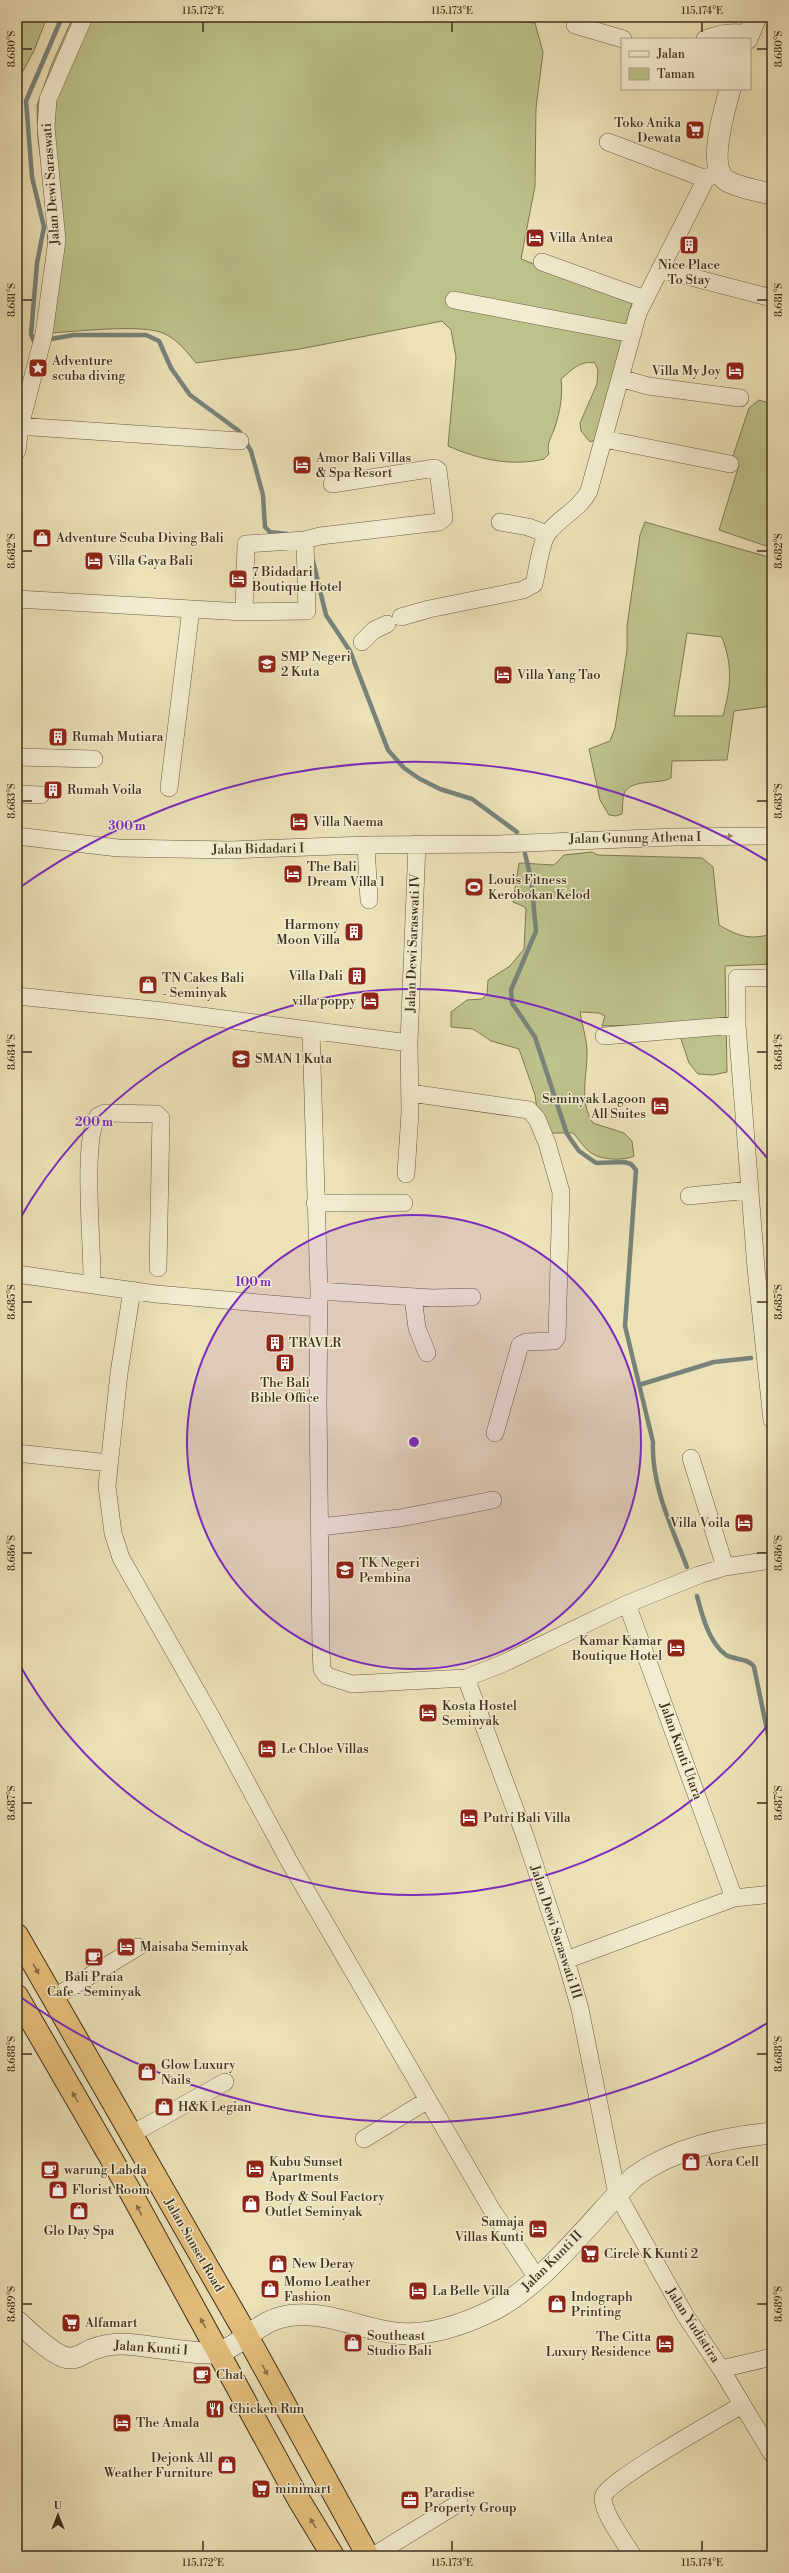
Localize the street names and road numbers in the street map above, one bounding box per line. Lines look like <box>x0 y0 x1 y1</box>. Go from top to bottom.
street label: Jalan Dewi Saraswati <box>39 123 63 246</box>
street label: Jalan Gunung Athena I <box>568 829 701 847</box>
street label: Jalan Bidadari I <box>211 840 304 858</box>
street label: Jalan Dewi Saraswati IV <box>403 873 423 1014</box>
street label: Jalan Kunti Utara <box>656 1699 706 1802</box>
street label: Jalan Dewi Saraswati III <box>527 1862 585 2001</box>
street label: Jalan Sunset Road <box>160 2195 228 2295</box>
street label: Jalan Kunti II <box>518 2227 586 2295</box>
street label: Jalan Yudistira <box>662 2283 724 2366</box>
street label: Jalan Kunti I <box>112 2337 189 2359</box>

